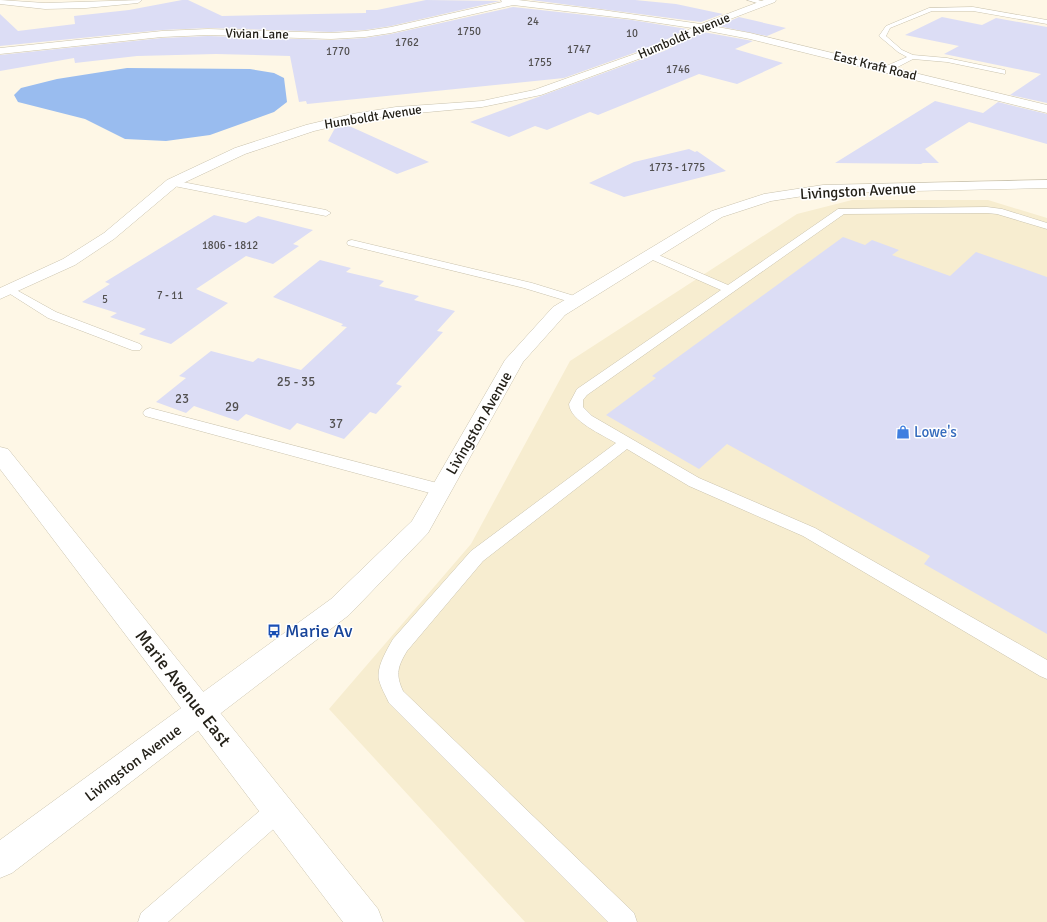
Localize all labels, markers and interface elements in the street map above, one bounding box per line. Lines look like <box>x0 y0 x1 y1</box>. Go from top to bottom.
street label: Humboldt Avenue <box>636 9 732 63</box>
house number: 24 <box>527 15 539 28</box>
street label: Vivian Lane <box>225 25 289 43</box>
house number: 1750 <box>457 25 481 38</box>
house number: 10 <box>626 27 638 40</box>
house number: 1762 <box>395 36 419 49</box>
house number: 1747 <box>567 43 591 56</box>
house number: 1770 <box>326 45 350 58</box>
street label: East Kraft Road <box>832 48 918 84</box>
house number: 1755 <box>528 56 552 69</box>
house number: 1746 <box>666 63 690 76</box>
street label: Humboldt Avenue <box>323 101 423 133</box>
house number: 1773 - 1775 <box>649 161 705 174</box>
street label: Livingston Avenue <box>800 179 916 203</box>
house number: 1806 - 1812 <box>202 239 258 252</box>
house number: 7 - 11 <box>157 289 183 302</box>
house number: 5 <box>102 293 108 306</box>
street label: Livingston Avenue <box>442 368 516 478</box>
house number: 25 - 35 <box>277 374 315 390</box>
house number: 23 <box>175 391 189 407</box>
house number: 29 <box>225 399 239 415</box>
house number: 37 <box>329 416 343 432</box>
place label: Lowe's <box>914 423 957 441</box>
shop icon: Lowe's <box>895 424 911 440</box>
place label: Marie Av <box>285 620 353 642</box>
bus stop icon: Marie Av <box>266 623 282 639</box>
street label: Marie Avenue East <box>131 625 235 751</box>
street label: Livingston Avenue <box>81 721 185 805</box>

